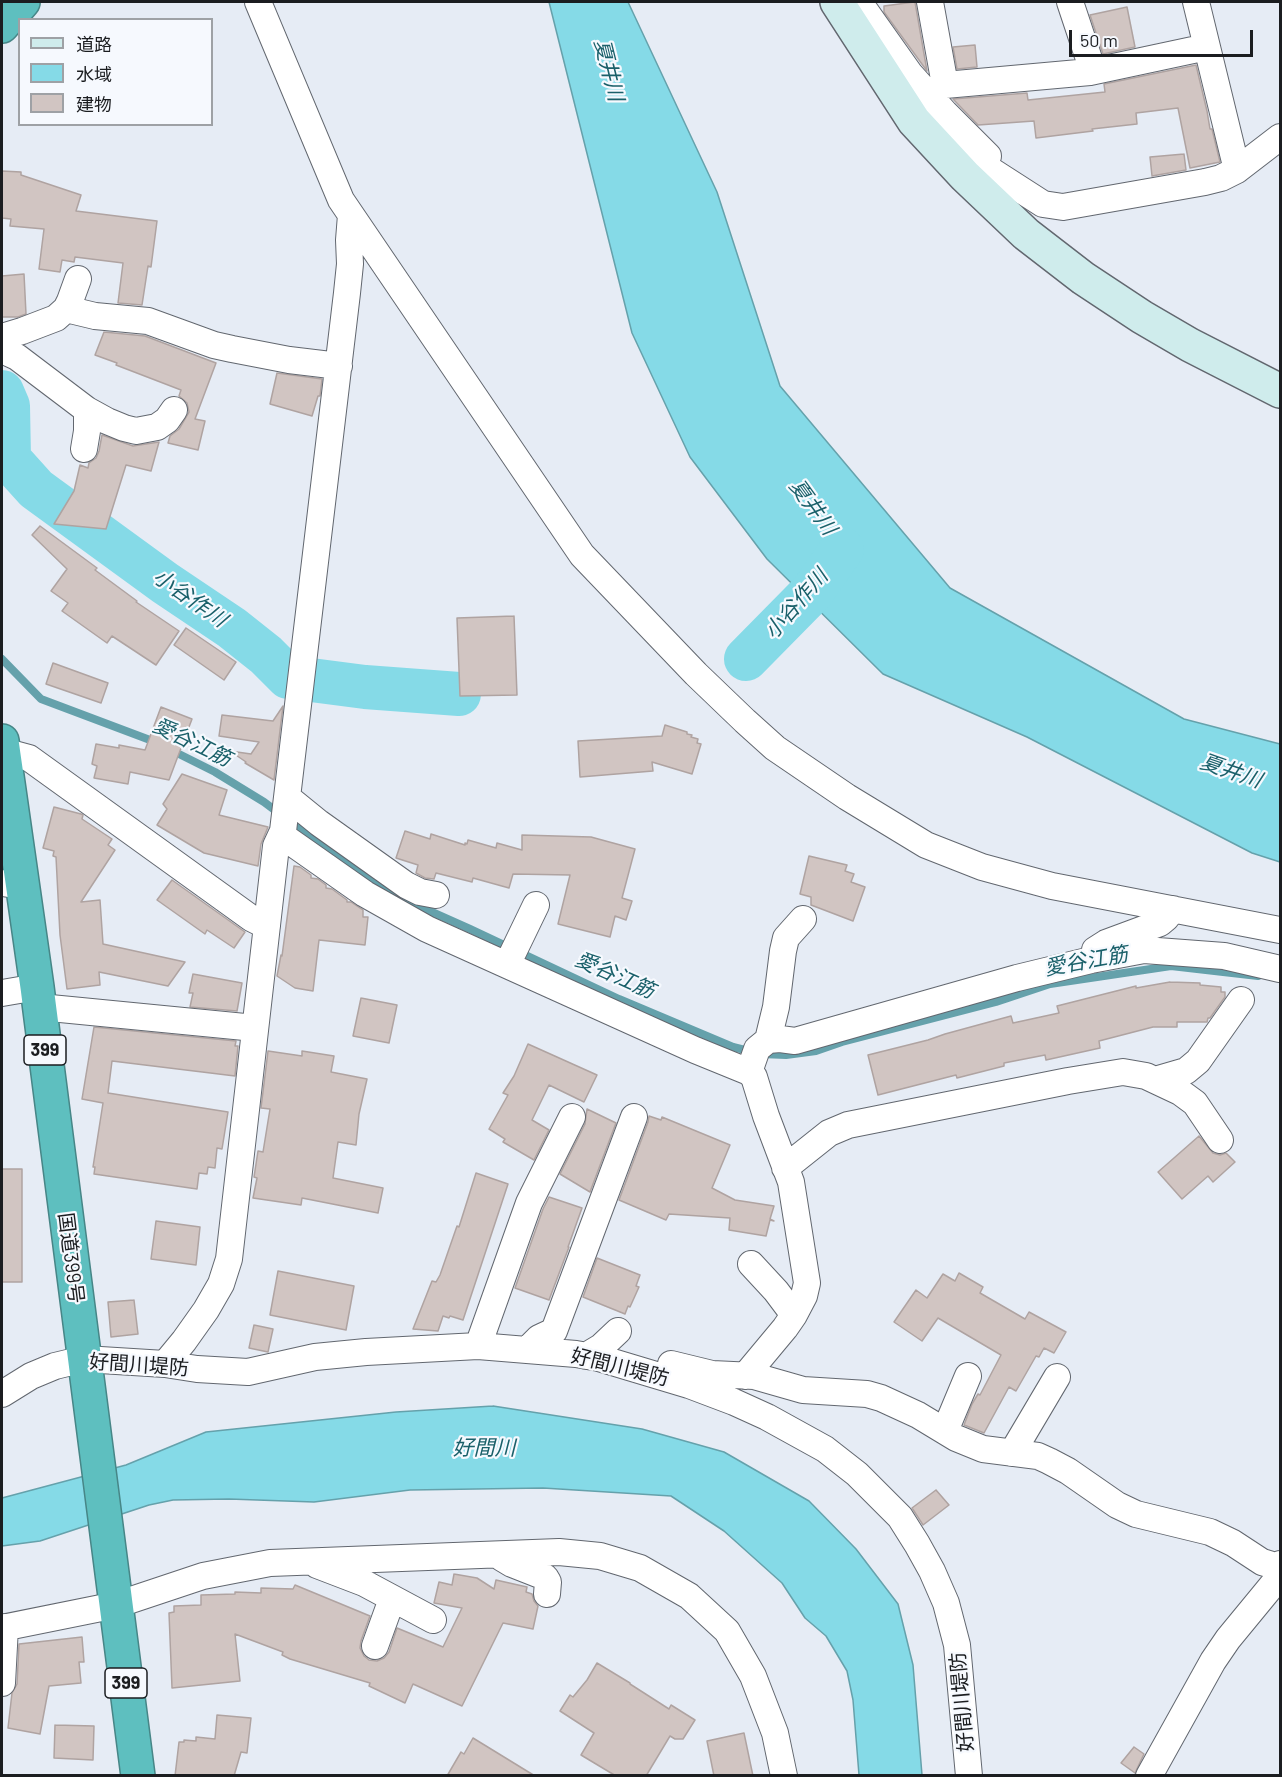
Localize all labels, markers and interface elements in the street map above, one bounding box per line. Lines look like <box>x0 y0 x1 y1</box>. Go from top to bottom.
legend <box>18 18 213 126</box>
scale bar <box>1072 18 1256 56</box>
text: 50 m <box>1080 29 1118 51</box>
text: 道路 <box>76 33 112 55</box>
water label: 夏井川 <box>589 36 629 104</box>
text: 水域 <box>76 63 112 85</box>
text: 建物 <box>76 93 112 115</box>
water label: 夏井川 <box>784 474 842 540</box>
water label: 小谷作川 <box>148 564 232 632</box>
water label: 小谷作川 <box>759 564 833 644</box>
water label: 愛谷江筋 <box>149 712 235 772</box>
water label: 夏井川 <box>1197 749 1265 793</box>
water label: 愛谷江筋 <box>1042 941 1130 981</box>
water label: 愛谷江筋 <box>572 946 658 1004</box>
road number: 399 <box>24 1035 66 1065</box>
street label: 国道399号 <box>54 1211 88 1305</box>
street label: 好間川堤防 <box>569 1343 671 1391</box>
street label: 好間川堤防 <box>88 1350 190 1380</box>
water label: 好間川 <box>453 1435 515 1461</box>
street label: 好間川堤防 <box>946 1651 978 1753</box>
road number: 399 <box>105 1668 147 1698</box>

